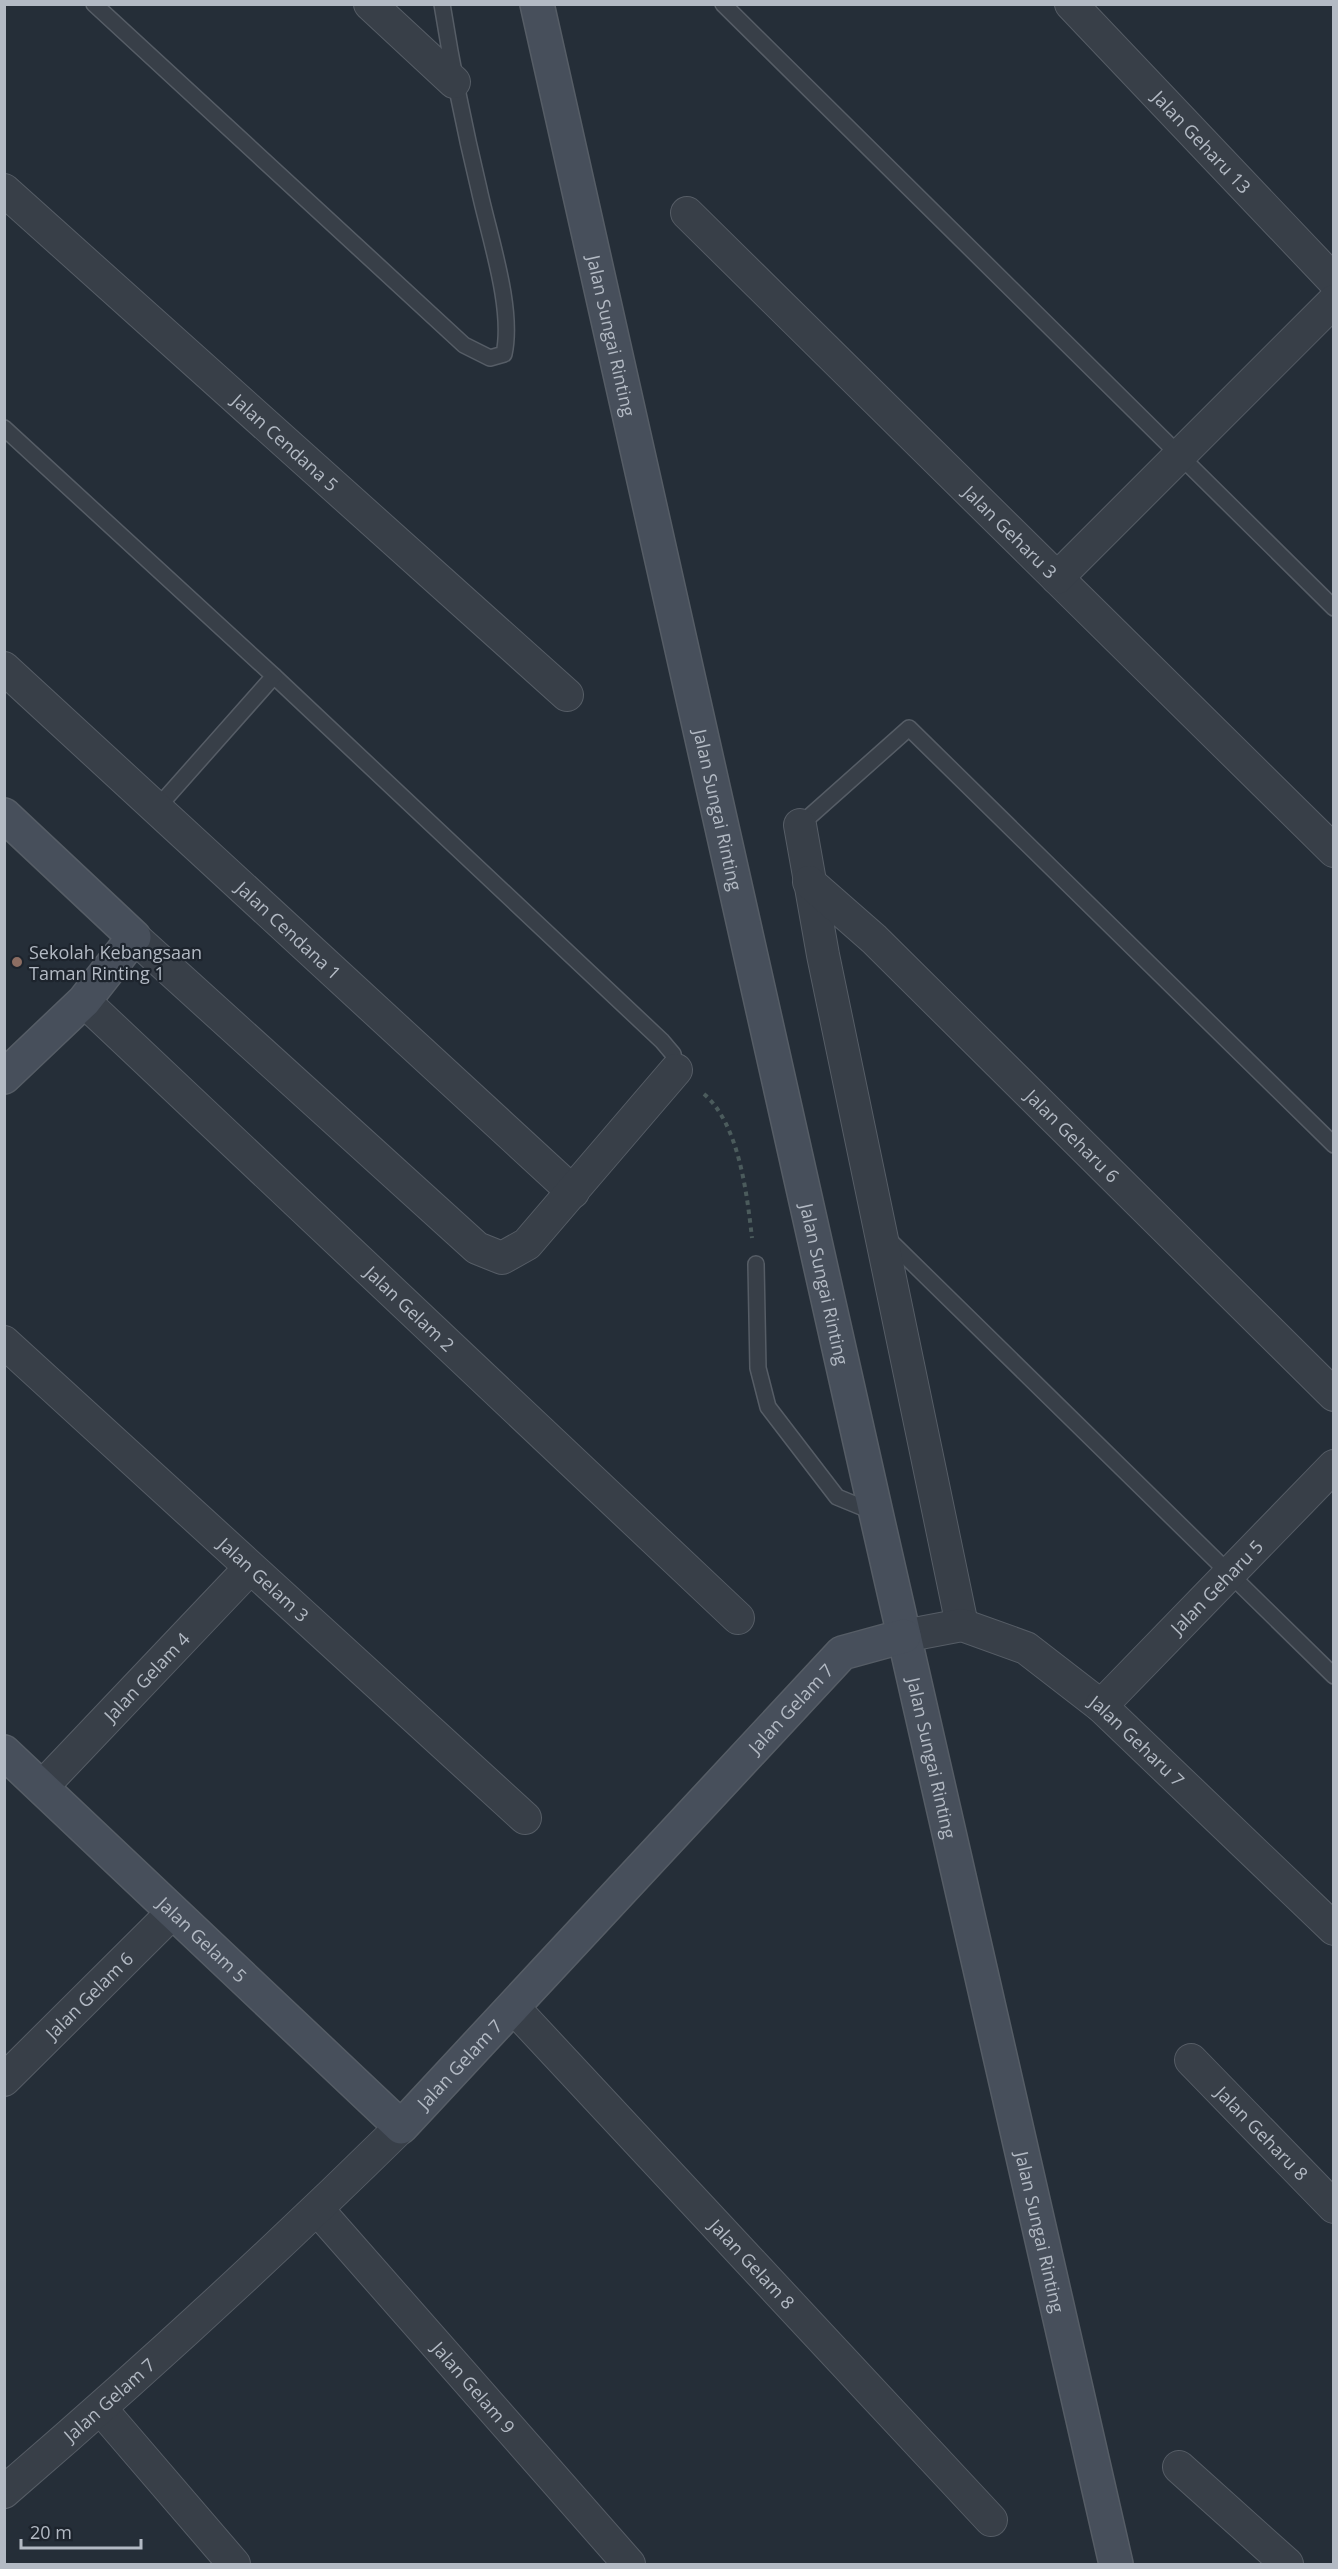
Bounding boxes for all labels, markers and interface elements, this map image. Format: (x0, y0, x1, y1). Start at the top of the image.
street label: Jalan Geharu 13 (1146, 84, 1256, 198)
street label: Jalan Sungai Rinting (581, 251, 641, 419)
street label: Jalan Cendana 5 (226, 387, 344, 496)
street label: Jalan Geharu 3 (957, 479, 1062, 583)
street label: Jalan Sungai Rinting (688, 725, 748, 893)
street label: Jalan Cendana 1 (230, 874, 346, 985)
place label: Sekolah Kebangsaan Taman Rinting 1 (29, 940, 202, 985)
marker: Sekolah Kebangsaan Taman Rinting 1 (10, 955, 24, 969)
street label: Jalan Geharu 6 (1019, 1083, 1125, 1188)
street label: Jalan Sungai Rinting (794, 1199, 854, 1367)
street label: Jalan Gelam 2 (359, 1259, 460, 1356)
street label: Jalan Gelam 3 (212, 1531, 314, 1627)
street label: Jalan Geharu 5 (1164, 1534, 1268, 1641)
street label: Jalan Gelam 4 (97, 1627, 195, 1728)
street label: Jalan Gelam 7 (741, 1658, 838, 1760)
street label: Jalan Sungai Rinting (901, 1673, 962, 1841)
street label: Jalan Geharu 7 (1083, 1688, 1190, 1792)
street label: Jalan Gelam 5 (151, 1890, 252, 1988)
street label: Jalan Gelam 6 (39, 1946, 138, 2046)
street label: Jalan Gelam 7 (410, 2014, 507, 2116)
street label: Jalan Geharu 8 (1209, 2079, 1314, 2185)
street label: Jalan Sungai Rinting (1010, 2147, 1070, 2315)
street label: Jalan Gelam 8 (703, 2212, 800, 2314)
street label: Jalan Gelam 9 (426, 2335, 521, 2438)
street label: Jalan Gelam 7 (57, 2353, 160, 2448)
scale bar (21, 2512, 141, 2550)
text: 20 m (30, 2520, 72, 2544)

